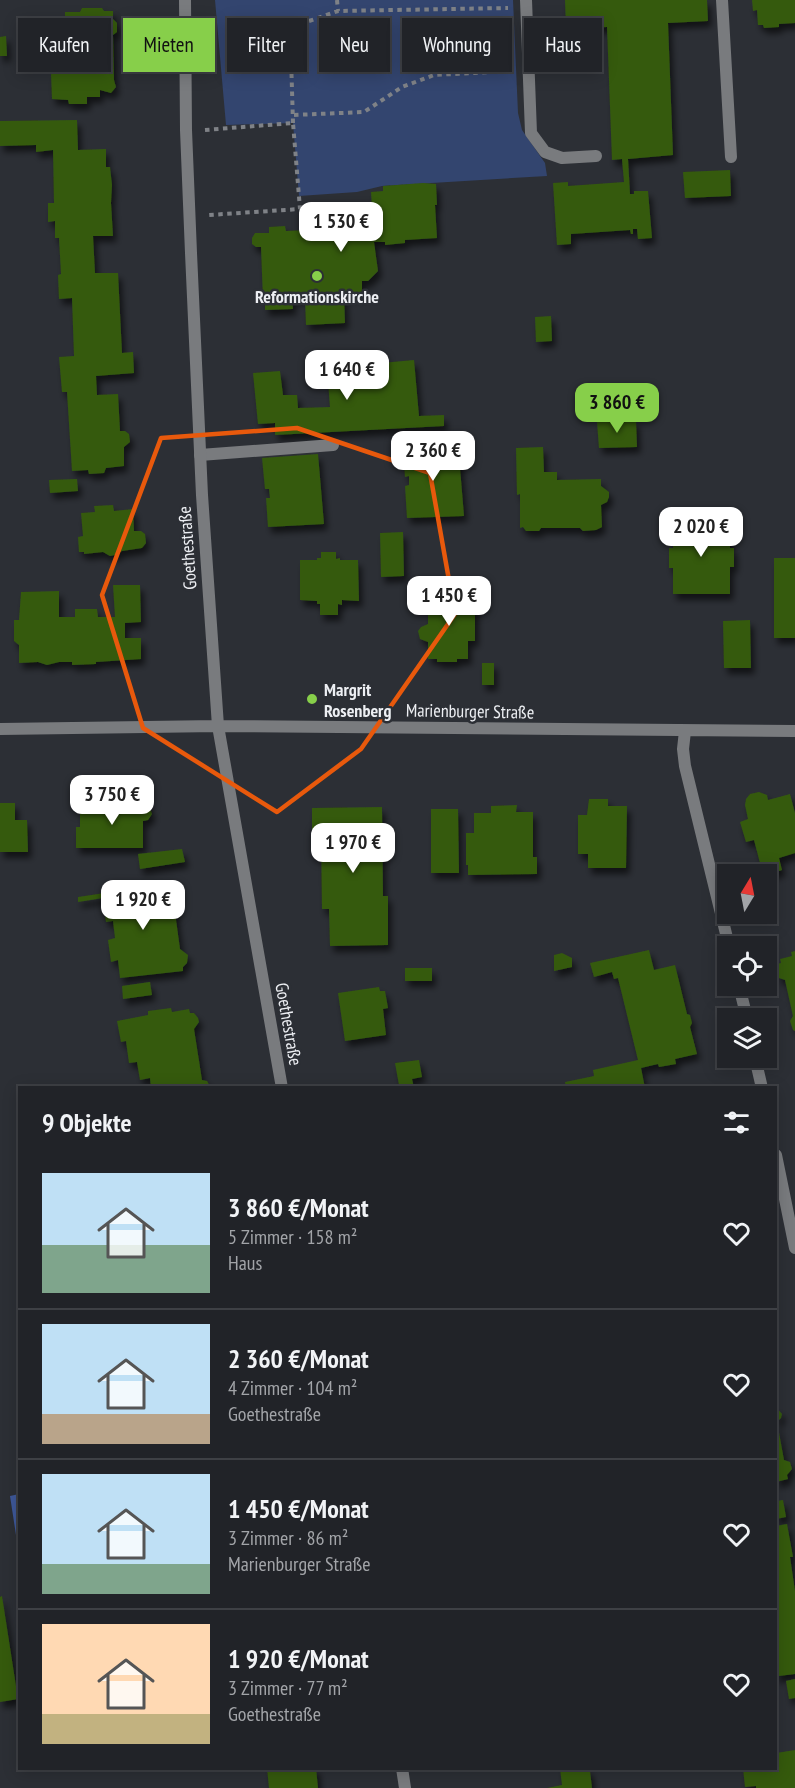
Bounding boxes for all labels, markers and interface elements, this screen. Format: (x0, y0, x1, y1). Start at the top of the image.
chip: Kaufen (18, 18, 111, 72)
chip: Mieten (123, 18, 215, 72)
chip: Filter (227, 18, 307, 72)
chip: Neu (319, 18, 390, 72)
chip: Wohnung (402, 18, 512, 72)
chip: Haus (524, 18, 602, 72)
pin: 1 530 € (286, 202, 396, 253)
text: 1 530 € (313, 208, 369, 234)
marker: Reformationskirche (310, 269, 324, 283)
place label: Reformationskirche (255, 285, 379, 308)
pin: 1 640 € (292, 350, 402, 401)
text: 1 640 € (319, 356, 375, 382)
pin: 3 860 € (562, 383, 672, 434)
text: 3 860 € (589, 389, 645, 415)
pin: 2 360 € (378, 431, 488, 482)
text: 2 360 € (405, 437, 461, 463)
street label: Goethestraße (173, 505, 201, 591)
pin: 2 020 € (646, 507, 756, 558)
text: 2 020 € (673, 513, 729, 539)
pin: 1 450 € (394, 576, 504, 627)
text: 1 450 € (421, 582, 477, 608)
place label: Margrit Rosenberg (324, 678, 391, 722)
marker: Margrit Rosenberg (305, 692, 319, 706)
street label: Marienburger Straße (406, 698, 534, 724)
pin: 3 750 € (57, 775, 167, 826)
text: 3 750 € (84, 781, 140, 807)
pin: 1 970 € (298, 823, 408, 874)
text: 1 970 € (325, 829, 381, 855)
north arrow (717, 864, 777, 924)
map controls (717, 864, 777, 1068)
pin: 1 920 € (88, 880, 198, 931)
text: 1 920 € (115, 886, 171, 912)
button: locate (717, 936, 777, 996)
street label: Goethestraße (270, 981, 308, 1067)
button: layers (717, 1008, 777, 1068)
text: 9 Objekte (42, 1106, 132, 1139)
icon: filters (720, 1106, 753, 1139)
text: 3 860 €/Monat (228, 1191, 369, 1224)
icon: home (90, 1197, 162, 1269)
icon: heart (720, 1217, 753, 1250)
text: 5 Zimmer · 158 m² (228, 1224, 357, 1250)
text: Haus (228, 1250, 262, 1276)
text: 2 360 €/Monat (228, 1342, 369, 1375)
icon: home (90, 1348, 162, 1420)
icon: heart (720, 1368, 753, 1401)
text: 4 Zimmer · 104 m² (228, 1375, 357, 1401)
text: Goethestraße (228, 1401, 321, 1427)
text: 1 450 €/Monat (228, 1492, 369, 1525)
icon: home (90, 1498, 162, 1570)
icon: heart (720, 1518, 753, 1551)
text: 3 Zimmer · 86 m² (228, 1525, 348, 1551)
text: Marienburger Straße (228, 1551, 371, 1577)
text: 1 920 €/Monat (228, 1642, 369, 1675)
icon: home (90, 1648, 162, 1720)
icon: heart (720, 1668, 753, 1701)
text: 3 Zimmer · 77 m² (228, 1675, 348, 1701)
text: Goethestraße (228, 1701, 321, 1727)

